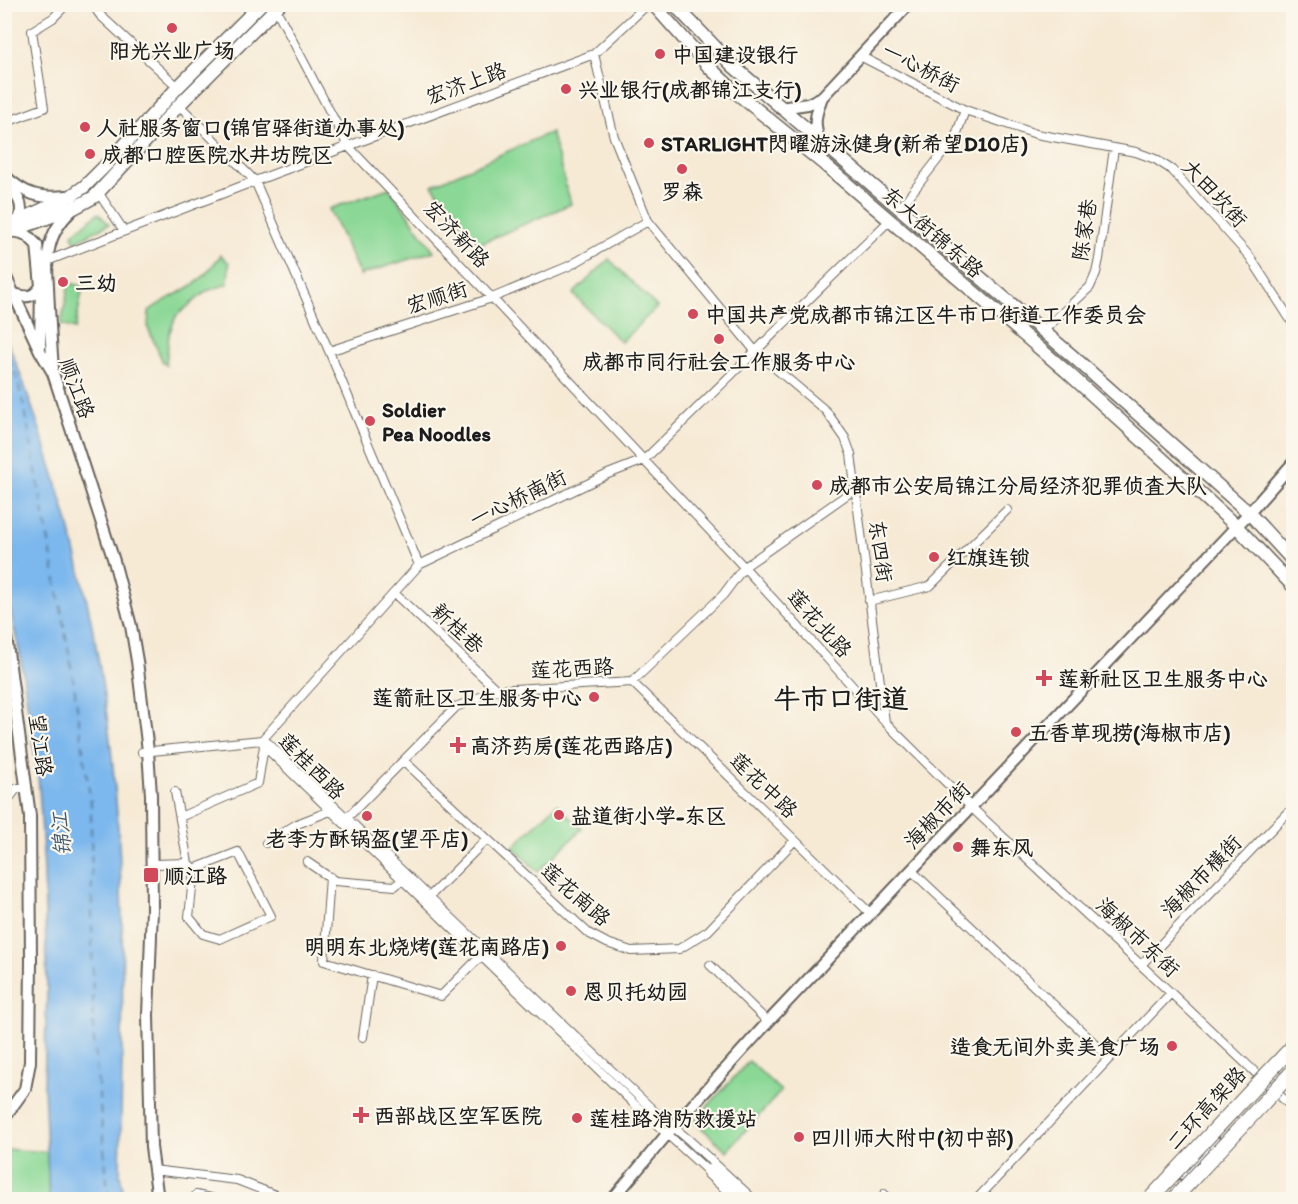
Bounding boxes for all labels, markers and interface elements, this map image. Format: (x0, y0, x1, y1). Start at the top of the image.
marker: 阳光兴业广场 (165, 21, 179, 35)
street label: 一心桥街 (878, 37, 964, 97)
place label: 阳光兴业广场 (109, 38, 235, 63)
place label: 中国建设银行 (672, 42, 798, 67)
marker: 中国建设银行 (653, 47, 667, 61)
street label: 宏济上路 (422, 57, 510, 109)
place label: 兴业银行(成都锦江支行) (578, 77, 802, 103)
marker: 兴业银行(成都锦江支行) (559, 82, 573, 96)
place label: 人社服务窗口(锦官驿街道办事处) (97, 115, 405, 141)
marker: 人社服务窗口(锦官驿街道办事处) (78, 120, 92, 134)
place label: STARLIGHT閃曜游泳健身(新希望D10店) (661, 131, 1028, 157)
marker: STARLIGHT閃曜游泳健身(新希望D10店) (642, 136, 656, 150)
place label: 成都口腔医院水井坊院区 (102, 142, 333, 167)
marker: 成都口腔医院水井坊院区 (83, 147, 97, 161)
street label: 大田坎街 (1177, 154, 1253, 232)
marker: 罗森 (675, 162, 689, 176)
place label: 罗森 (661, 179, 703, 204)
street label: 东大街锦东路 (877, 181, 989, 283)
street label: 宏济新路 (419, 195, 495, 273)
street label: 陈家巷 (1067, 197, 1101, 263)
place label: 三幼 (75, 270, 117, 295)
marker: 三幼 (56, 275, 70, 289)
street label: 宏顺街 (403, 275, 471, 319)
place label: 中国共产党成都市锦江区牛市口街道工作委员会 (705, 302, 1146, 327)
marker: 中国共产党成都市锦江区牛市口街道工作委员会 (686, 307, 700, 321)
marker: 成都市同行社会工作服务中心 (712, 332, 726, 346)
place label: 成都市同行社会工作服务中心 (583, 349, 856, 374)
street label: 顺江路 (54, 354, 100, 422)
place label: Soldier Pea Noodles (382, 397, 491, 446)
marker: Soldier Pea Noodles (363, 414, 377, 428)
street label: 一心桥南街 (465, 464, 571, 532)
place label: 成都市公安局锦江分局经济犯罪侦查大队 (829, 473, 1207, 498)
marker: 成都市公安局锦江分局经济犯罪侦查大队 (810, 478, 824, 492)
street label: 东四街 (864, 518, 898, 584)
place label: 红旗连锁 (946, 545, 1030, 570)
marker: 红旗连锁 (927, 550, 941, 564)
street label: 莲花北路 (783, 583, 857, 663)
street label: 新桂巷 (426, 597, 490, 659)
street label: 莲花西路 (529, 653, 615, 683)
place label: 莲新社区卫生服务中心 (1058, 666, 1268, 691)
marker: 莲新社区卫生服务中心 (1035, 669, 1053, 687)
district label: 牛市口街道 (774, 682, 909, 715)
place label: 莲箭社区卫生服务中心 (372, 685, 582, 710)
marker: 莲箭社区卫生服务中心 (587, 690, 601, 704)
street label: 望江路 (24, 712, 58, 778)
place label: 五香草现捞(海椒市店) (1028, 720, 1231, 746)
marker: 五香草现捞(海椒市店) (1009, 725, 1023, 739)
street label: 莲桂西路 (273, 727, 351, 805)
place label: 高济药房(莲花西路店) (470, 733, 673, 759)
marker: 高济药房(莲花西路店) (451, 738, 465, 752)
street label: 莲花中路 (725, 747, 803, 823)
street label: 海椒市街 (899, 776, 975, 854)
place label: 盐道街小学-东区 (571, 803, 726, 828)
marker: 盐道街小学-东区 (552, 808, 566, 822)
marker: 老李方酥锅盔(望平店) (360, 809, 374, 823)
water label: 锦江 (46, 810, 76, 857)
place label: 老李方酥锅盔(望平店) (266, 826, 468, 852)
street label: 海椒市横街 (1156, 830, 1246, 922)
place label: 舞东风 (970, 835, 1033, 860)
marker: 舞东风 (951, 840, 965, 854)
street label: 莲花南路 (536, 857, 616, 931)
place label: 顺江路 (164, 863, 227, 888)
marker: 顺江路 (142, 866, 160, 884)
street label: 海椒市东街 (1091, 892, 1185, 982)
place label: 明明东北烧烤(莲花南路店) (304, 934, 549, 960)
marker: 明明东北烧烤(莲花南路店) (554, 939, 568, 953)
place label: 恩贝托幼园 (583, 979, 688, 1004)
marker: 恩贝托幼园 (564, 984, 578, 998)
place label: 造食无间外卖美食广场 (950, 1034, 1160, 1059)
marker: 造食无间外卖美食广场 (1165, 1039, 1179, 1053)
street label: 二环高架路 (1161, 1061, 1251, 1155)
place label: 西部战区空军医院 (374, 1103, 542, 1128)
marker: 西部战区空军医院 (352, 1106, 370, 1124)
place label: 莲桂路消防救援站 (589, 1106, 757, 1131)
marker: 莲桂路消防救援站 (570, 1111, 584, 1125)
place label: 四川师大附中(初中部) (811, 1125, 1014, 1151)
marker: 四川师大附中(初中部) (792, 1130, 806, 1144)

